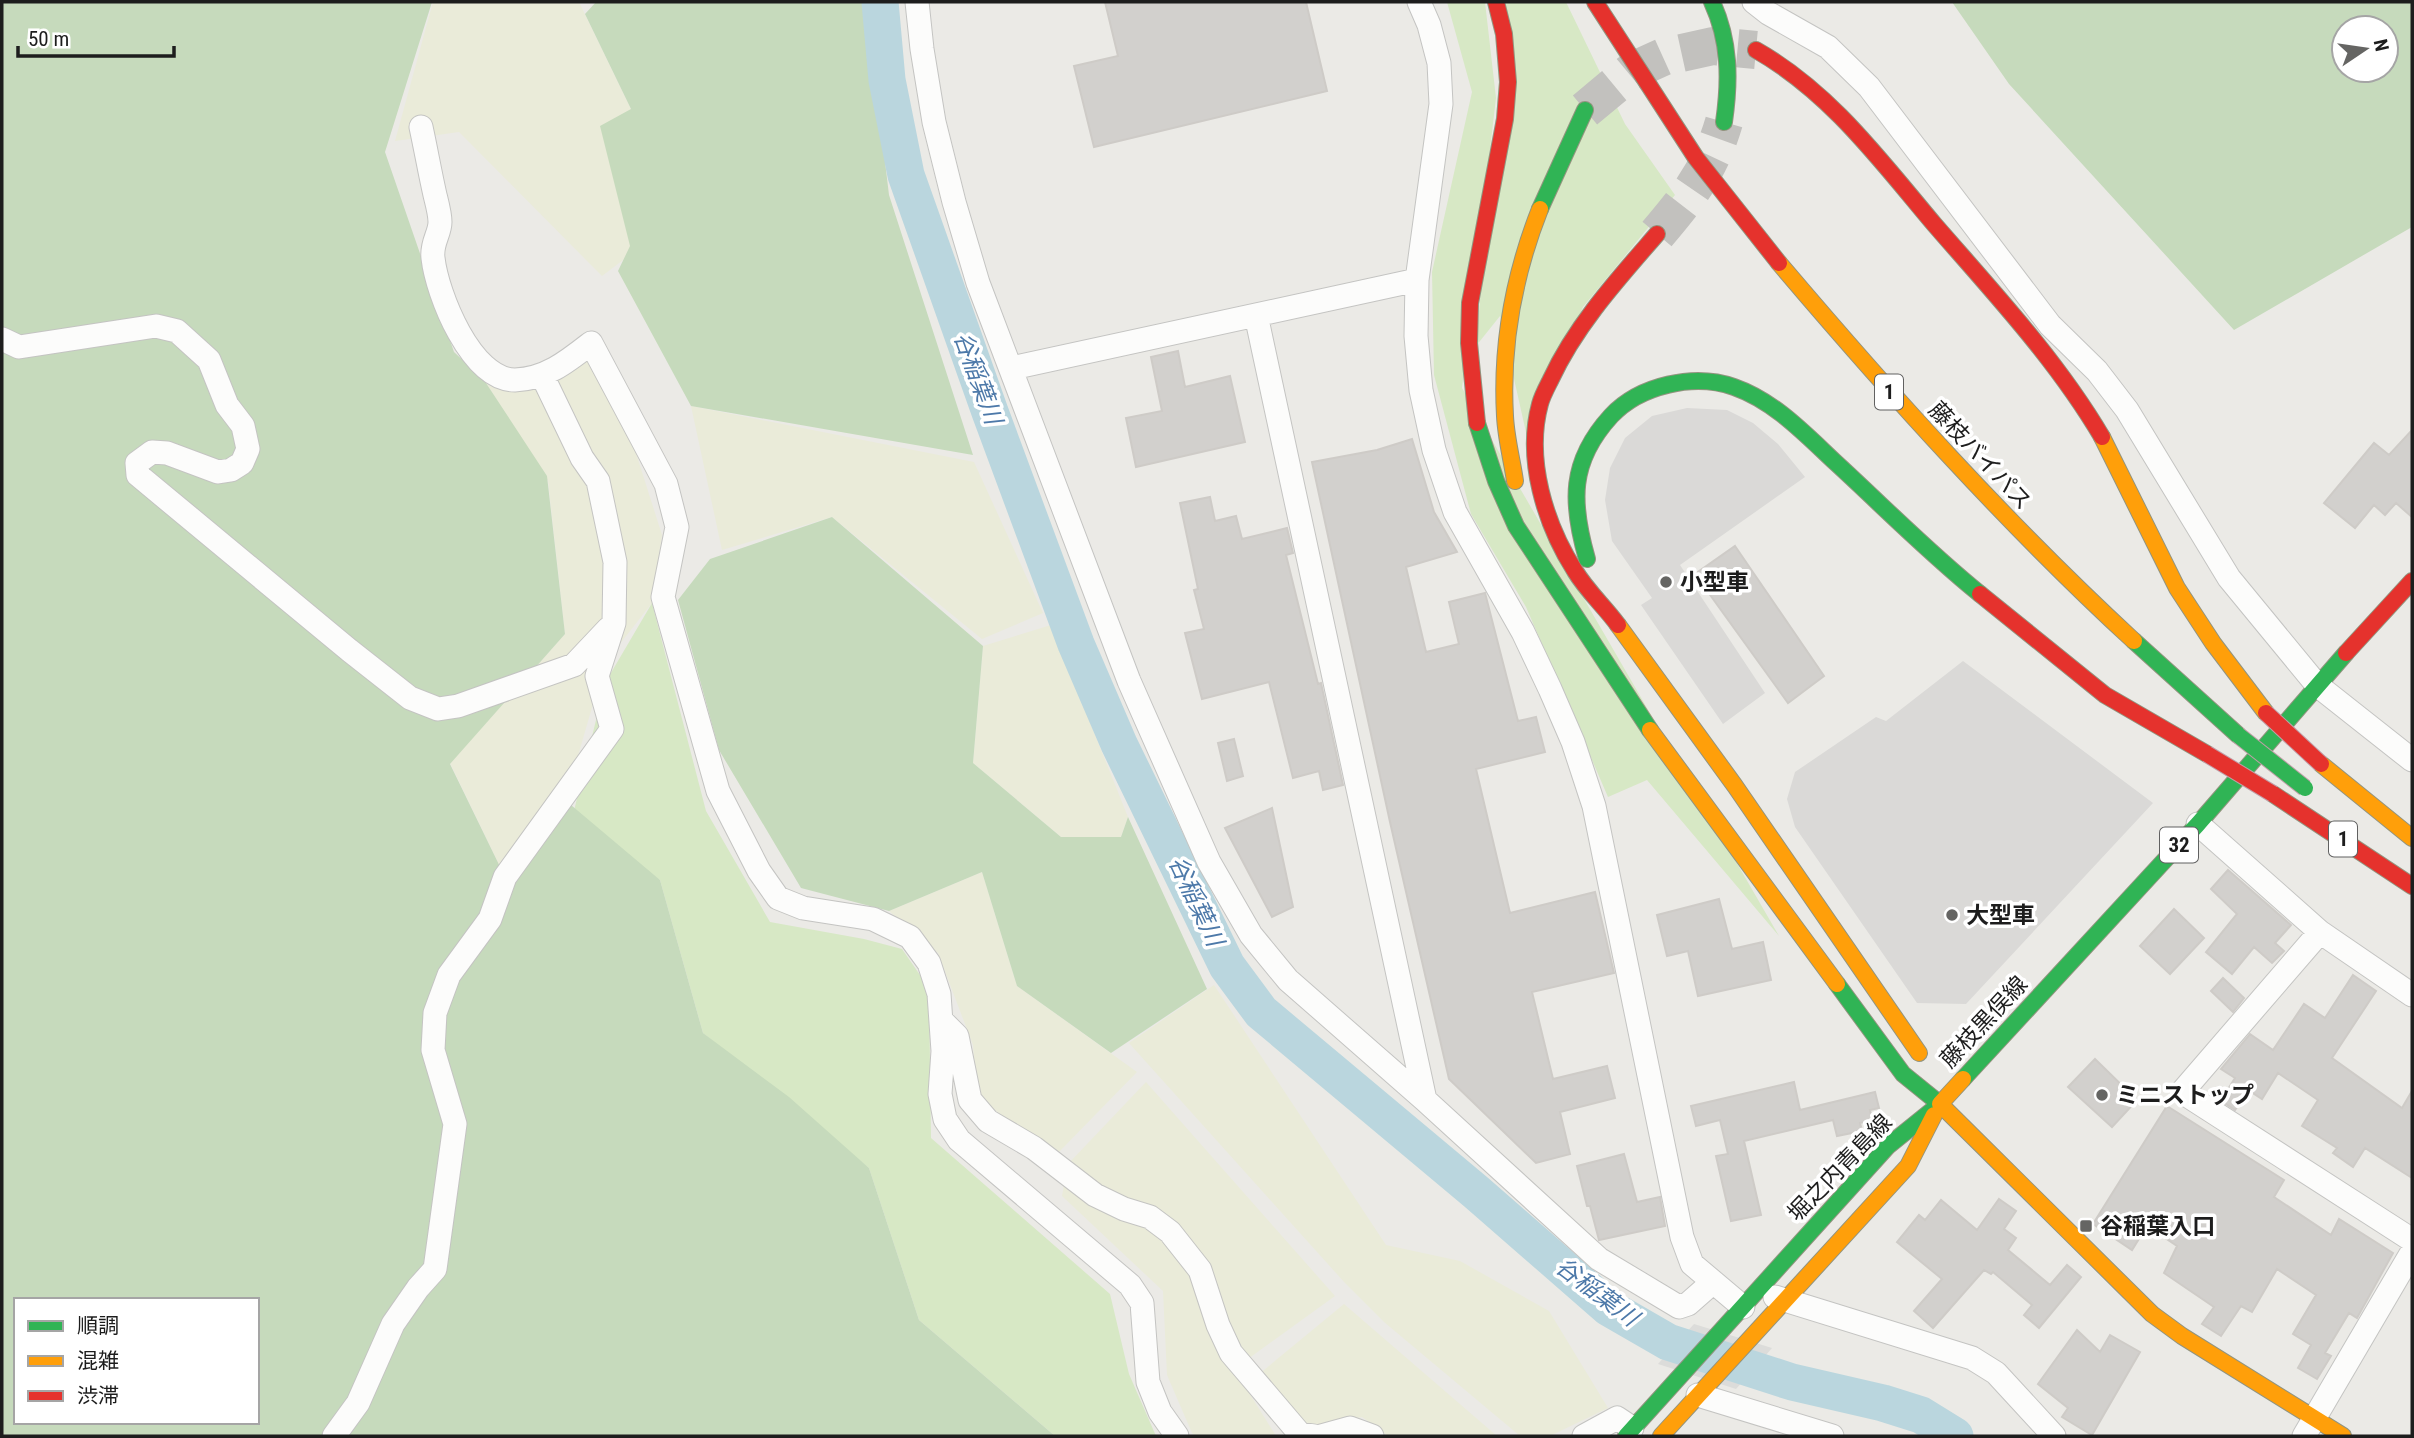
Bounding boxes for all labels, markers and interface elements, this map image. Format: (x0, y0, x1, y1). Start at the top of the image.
scale bar (18, 14, 173, 58)
north arrow (2330, 14, 2400, 84)
text: 50 m (28, 27, 69, 51)
text: N (2369, 37, 2394, 54)
water label: 谷稲葉川 (948, 328, 1009, 431)
road number: 1 (1875, 374, 1903, 410)
street label: 藤枝バイパス (1923, 396, 2037, 516)
place label: 小型車 (1680, 569, 1749, 596)
marker: 小型車 (1658, 574, 1674, 590)
road number: 1 (2329, 822, 2357, 856)
road number: 32 (2160, 828, 2198, 862)
water label: 谷稲葉川 (1163, 852, 1230, 953)
place label: 大型車 (1966, 902, 2035, 929)
marker: 大型車 (1944, 907, 1960, 923)
street label: 藤枝黒俣線 (1935, 971, 2033, 1073)
place label: ミニストップ (2116, 1082, 2254, 1109)
marker: ミニストップ (2094, 1087, 2110, 1103)
street label: 堀之内青島線 (1782, 1109, 1898, 1227)
place label: 谷稲葉入口 (2100, 1213, 2215, 1240)
marker: 谷稲葉入口 (2078, 1218, 2094, 1234)
water label: 谷稲葉川 (1550, 1252, 1646, 1334)
legend (14, 1298, 259, 1424)
text: 順調 (77, 1314, 119, 1338)
text: 混雑 (77, 1349, 119, 1373)
text: 渋滞 (77, 1384, 119, 1408)

